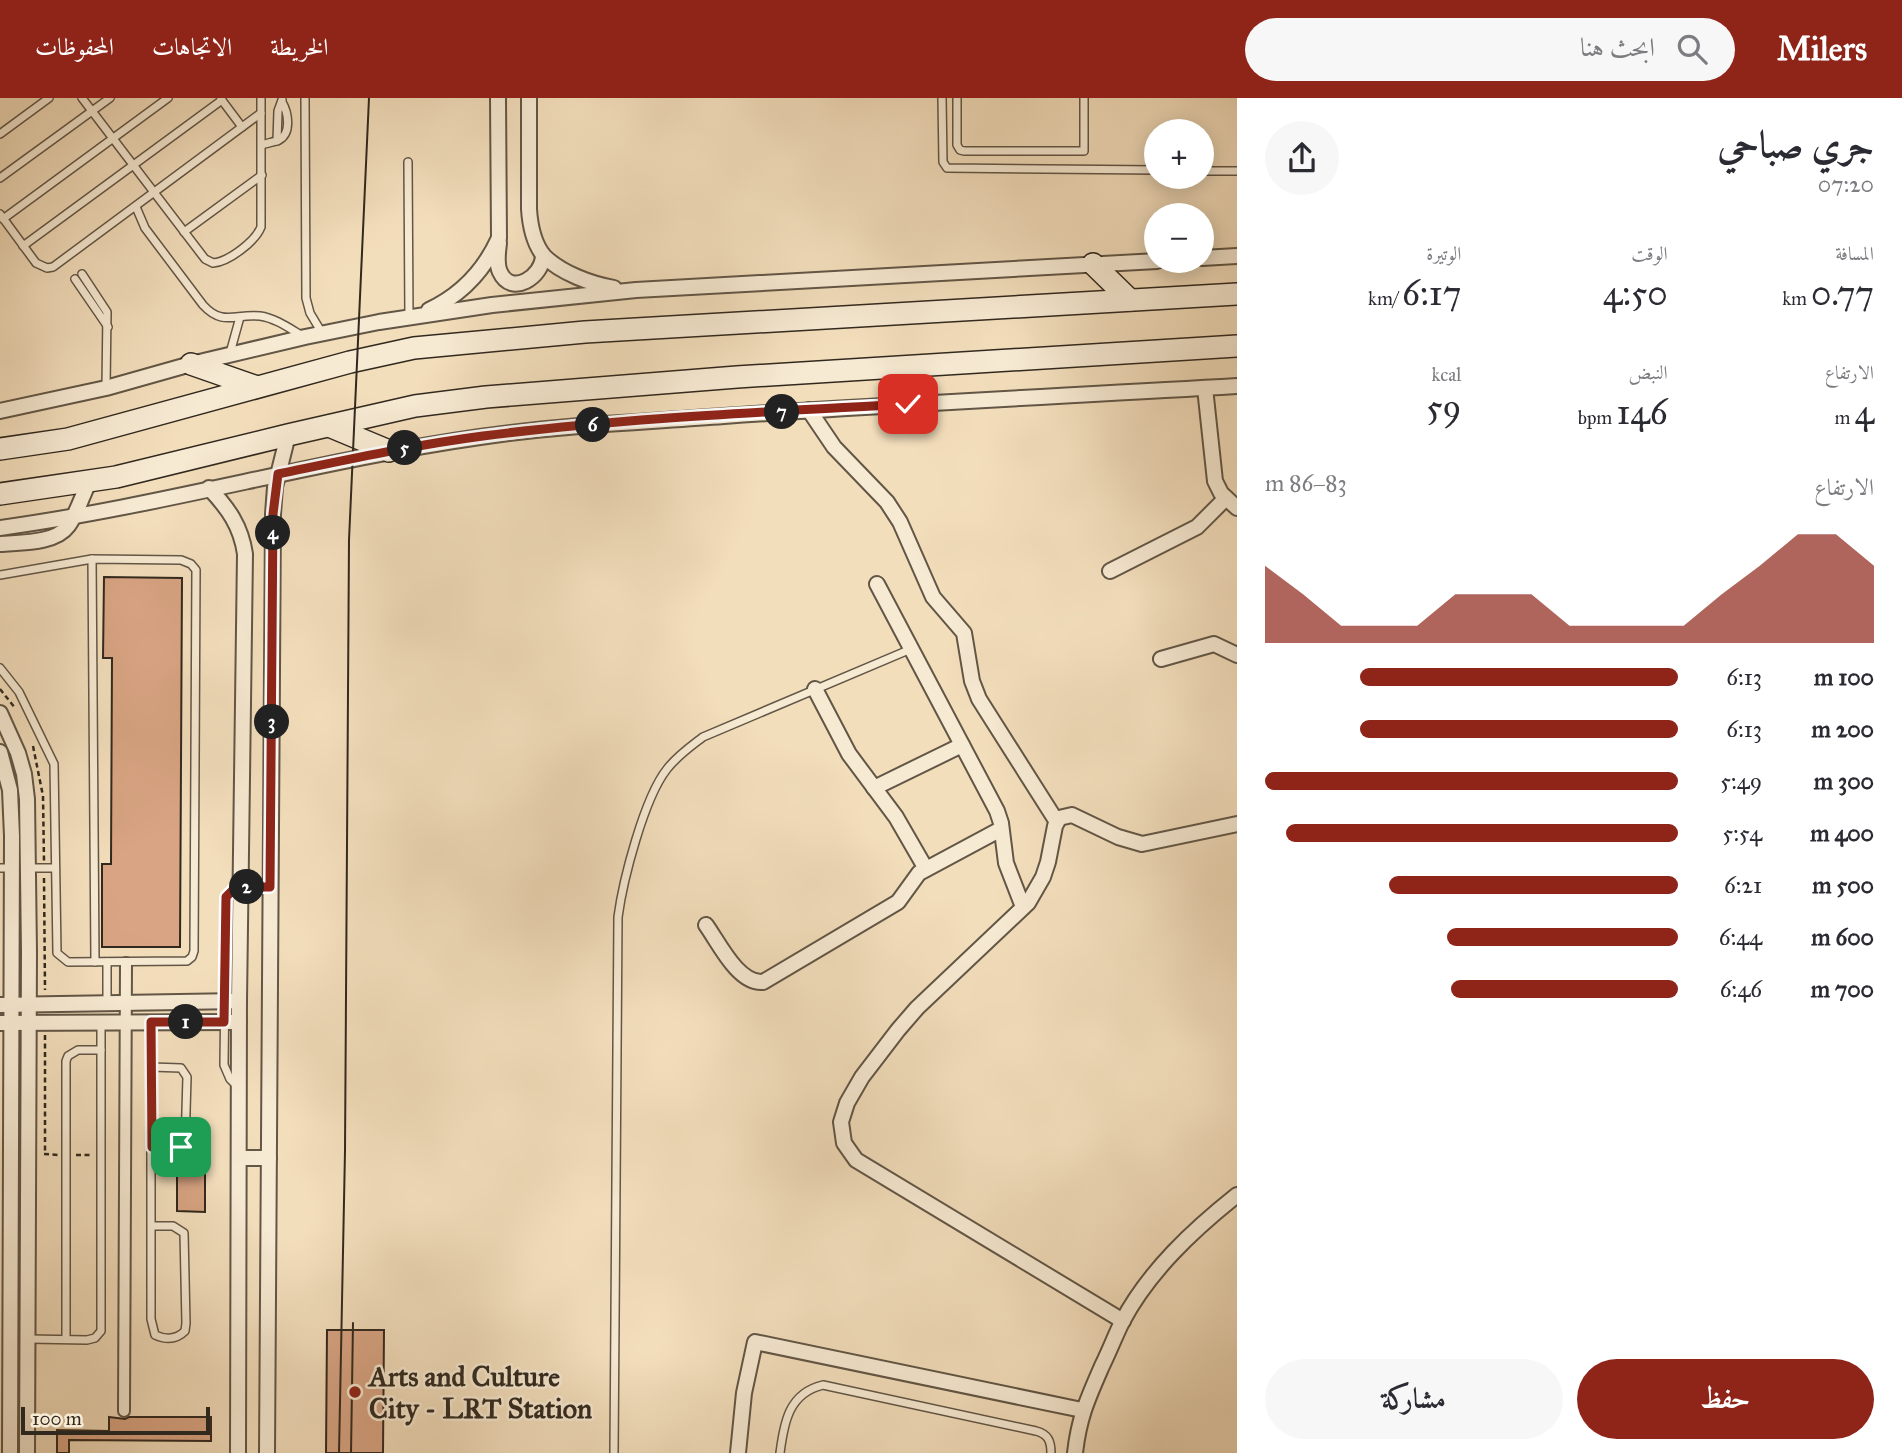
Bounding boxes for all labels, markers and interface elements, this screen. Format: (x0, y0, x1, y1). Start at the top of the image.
search box (1245, 18, 1735, 81)
text: Milers (1777, 29, 1867, 69)
icon: search (1673, 30, 1711, 68)
text: ابحث هنا (1580, 31, 1655, 63)
text: المحفوظات (35, 32, 114, 62)
text: الاتجاهات (152, 32, 232, 62)
text: الخريطة (270, 32, 329, 62)
map controls (1144, 119, 1214, 273)
button: + (1144, 119, 1214, 189)
button: share (1265, 121, 1339, 195)
text: جري صباحي (1717, 121, 1874, 167)
text: 07:20 (1818, 170, 1874, 198)
button: − (1144, 203, 1214, 273)
text: الوتيرة (1426, 242, 1461, 265)
text: الوقت (1631, 242, 1668, 265)
text: المسافة (1835, 242, 1874, 265)
text: 6:17 (1402, 272, 1461, 315)
text: 4:50 (1603, 272, 1668, 315)
text: 0.77 (1811, 272, 1874, 315)
text: /km (1368, 287, 1402, 310)
text: km (1782, 287, 1811, 310)
text: النبض (1629, 361, 1668, 384)
text: الارتفاع (1825, 361, 1874, 384)
text: kcal (1431, 363, 1461, 386)
pin (878, 374, 938, 434)
icon: check (889, 385, 927, 423)
text: 59 (1426, 386, 1461, 429)
text: 146 (1616, 391, 1668, 434)
text: 4 (1855, 391, 1874, 434)
pin: 7 (764, 394, 800, 430)
text: 7 (776, 400, 787, 423)
text: bpm (1578, 406, 1616, 429)
text: m (1834, 406, 1855, 429)
pin: 6 (576, 408, 610, 442)
text: 6 (588, 413, 597, 436)
pin: 5 (388, 430, 422, 466)
text: 5 (400, 436, 409, 459)
text: 83–86 m (1265, 469, 1347, 497)
text: الارتفاع (1814, 473, 1874, 501)
pin: 4 (256, 516, 290, 550)
text: 4 (267, 521, 278, 544)
text: 6:13 (1726, 663, 1762, 691)
text: 100 m (1814, 663, 1874, 691)
pin: 3 (254, 704, 290, 740)
text: 3 (268, 710, 275, 733)
text: 6:13 (1726, 715, 1762, 743)
text: 200 m (1812, 715, 1874, 743)
text: 5:49 (1720, 767, 1762, 795)
text: 300 m (1814, 767, 1874, 795)
text: 5:54 (1723, 819, 1762, 847)
text: 400 m (1810, 819, 1874, 847)
pin: 2 (230, 870, 264, 904)
text: 6:21 (1724, 871, 1762, 899)
text: 500 m (1812, 871, 1874, 899)
text: 2 (242, 875, 251, 898)
text: 6:44 (1719, 923, 1762, 951)
text: 600 m (1811, 923, 1874, 951)
text: 6:46 (1720, 975, 1762, 1003)
text: 700 m (1811, 975, 1874, 1003)
pin: 1 (168, 1004, 204, 1040)
text: 1 (182, 1010, 189, 1033)
pin (151, 1117, 211, 1177)
icon: arrive (162, 1128, 200, 1166)
place label: Arts and Culture City - LRT Station (367, 1359, 592, 1426)
button: مشاركة (1265, 1359, 1563, 1439)
button: حفظ (1577, 1359, 1874, 1439)
marker: Arts and Culture City - LRT Station (347, 1384, 363, 1400)
scale bar (21, 1404, 210, 1436)
text: 100 m (32, 1407, 82, 1430)

